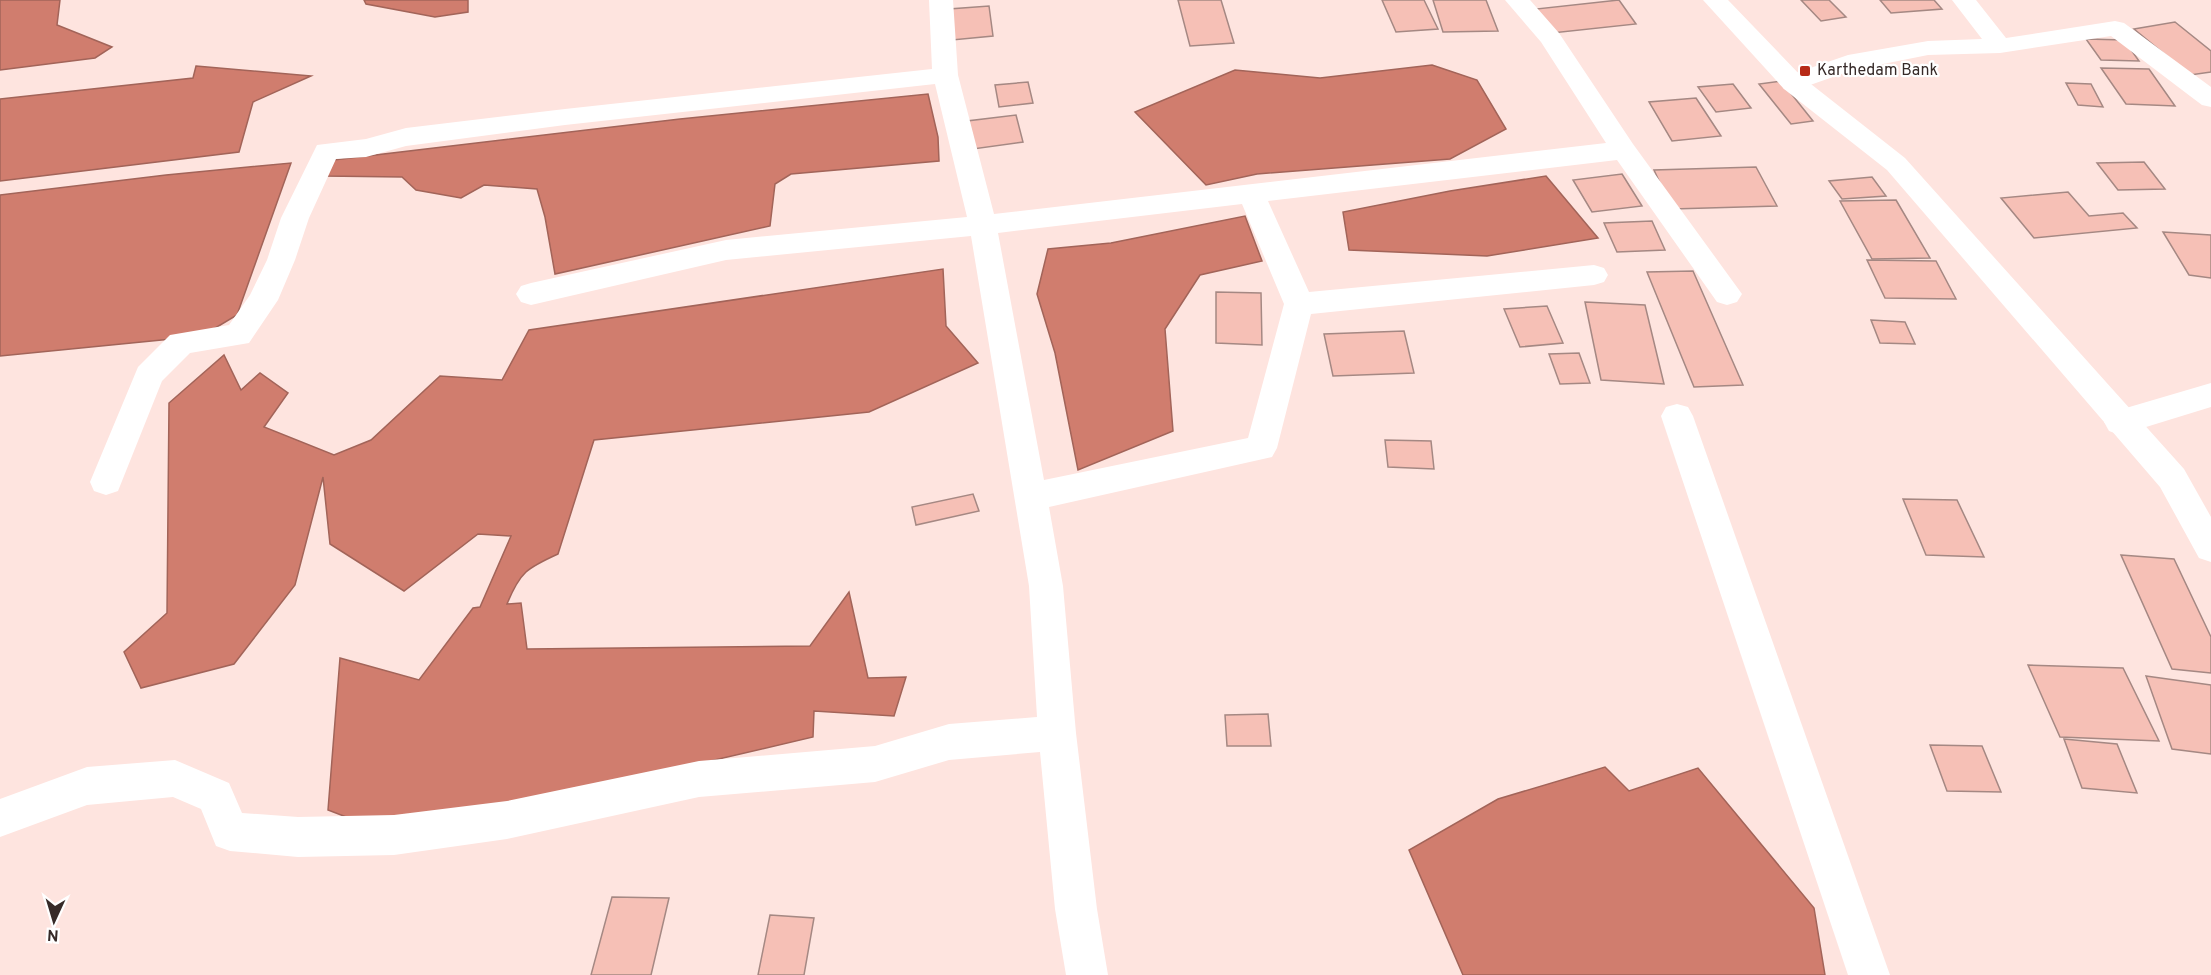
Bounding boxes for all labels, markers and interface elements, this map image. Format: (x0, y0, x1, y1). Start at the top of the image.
place label: Karthedam Bank (1817, 61, 1938, 81)
marker: Karthedam Bank (1798, 64, 1812, 78)
north arrow (24, 891, 84, 951)
text: N (47, 924, 60, 944)

